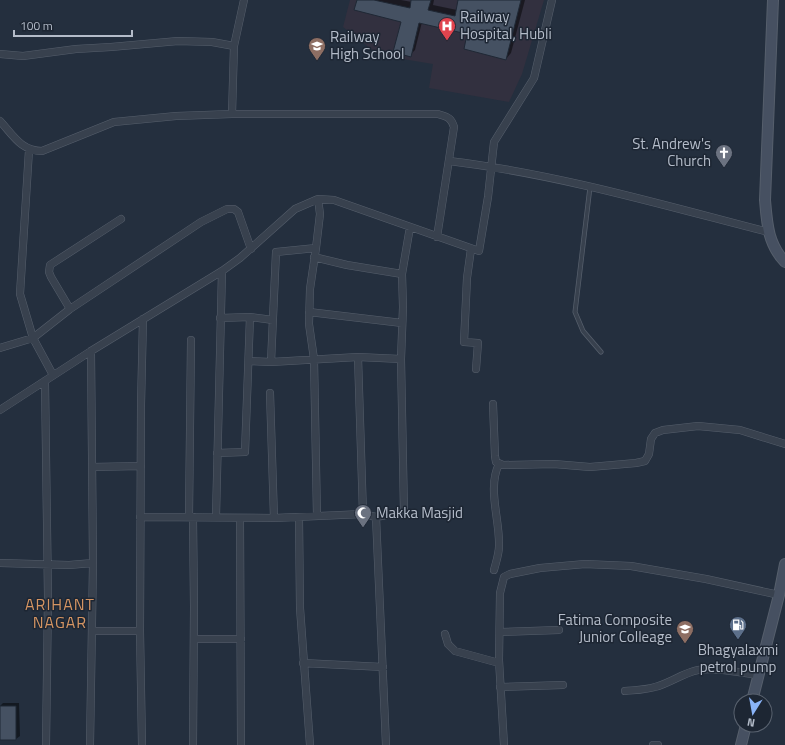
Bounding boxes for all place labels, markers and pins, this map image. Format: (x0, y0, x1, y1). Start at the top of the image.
place label: Railway Hospital, Hubli (460, 5, 552, 45)
hospital icon: Railway Hospital, Hubli (437, 16, 457, 41)
place label: Railway High School (330, 25, 405, 65)
school or university icon: Railway High School (307, 36, 327, 61)
place label: St. Andrew's Church (632, 132, 711, 172)
church icon: St. Andrew's Church (714, 143, 734, 168)
place label: Makka Masjid (376, 501, 463, 524)
mosque icon: Makka Masjid (353, 503, 373, 528)
place label: Fatima Composite Junior Colleage (558, 608, 672, 648)
fuel station icon: Bhagyalaxmi petrol pump (728, 615, 748, 640)
school or university icon: Fatima Composite Junior Colleage (675, 619, 695, 644)
place label: Bhagyalaxmi petrol pump (698, 638, 778, 678)

